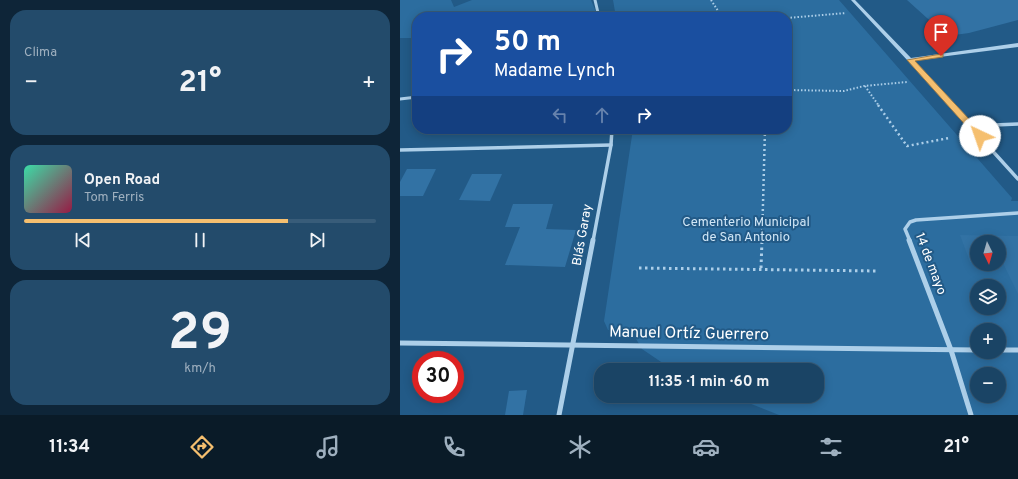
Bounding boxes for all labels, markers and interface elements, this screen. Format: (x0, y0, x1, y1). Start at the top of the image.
pin (924, 15, 958, 56)
icon: arrive (930, 21, 952, 43)
text: 50 m (494, 25, 561, 61)
icon: right (428, 28, 480, 80)
text: Clima (24, 45, 57, 61)
text: Madame Lynch (494, 60, 616, 83)
text: 21° (179, 65, 221, 102)
text: − (24, 70, 38, 97)
text: + (362, 70, 376, 97)
icon: left (549, 104, 571, 126)
icon: ahead (591, 104, 613, 126)
icon: right (633, 104, 655, 126)
position arrow (959, 115, 1001, 157)
text: Open Road (84, 171, 160, 190)
text: Tom Ferris (84, 190, 144, 206)
street label: Blás Garay (570, 203, 596, 267)
park label: Cementerio Municipal de San Antonio (682, 215, 810, 246)
icon: previous (72, 229, 94, 251)
icon: pause (189, 229, 211, 251)
icon: next (306, 229, 328, 251)
street label: 14 de mayo (911, 231, 949, 297)
north arrow (970, 235, 1006, 271)
map controls (970, 235, 1006, 403)
button: layers (970, 279, 1006, 315)
text: 29 (168, 302, 232, 368)
street label: Manuel Ortíz Guerrero (609, 323, 769, 345)
button: + (970, 323, 1006, 359)
speed limit sign: 30 (412, 351, 464, 403)
text: km/h (184, 361, 216, 377)
button: − (970, 367, 1006, 403)
text: 11:35 · 1 min · 60 m (649, 373, 769, 392)
icon: directions (188, 433, 216, 461)
icon: music (314, 433, 342, 461)
icon: phone (440, 433, 468, 461)
icon: climate (566, 433, 594, 461)
icon: car (692, 433, 720, 461)
icon: filters (817, 433, 845, 461)
text: 11:34 (49, 436, 90, 459)
text: 21° (943, 436, 969, 459)

